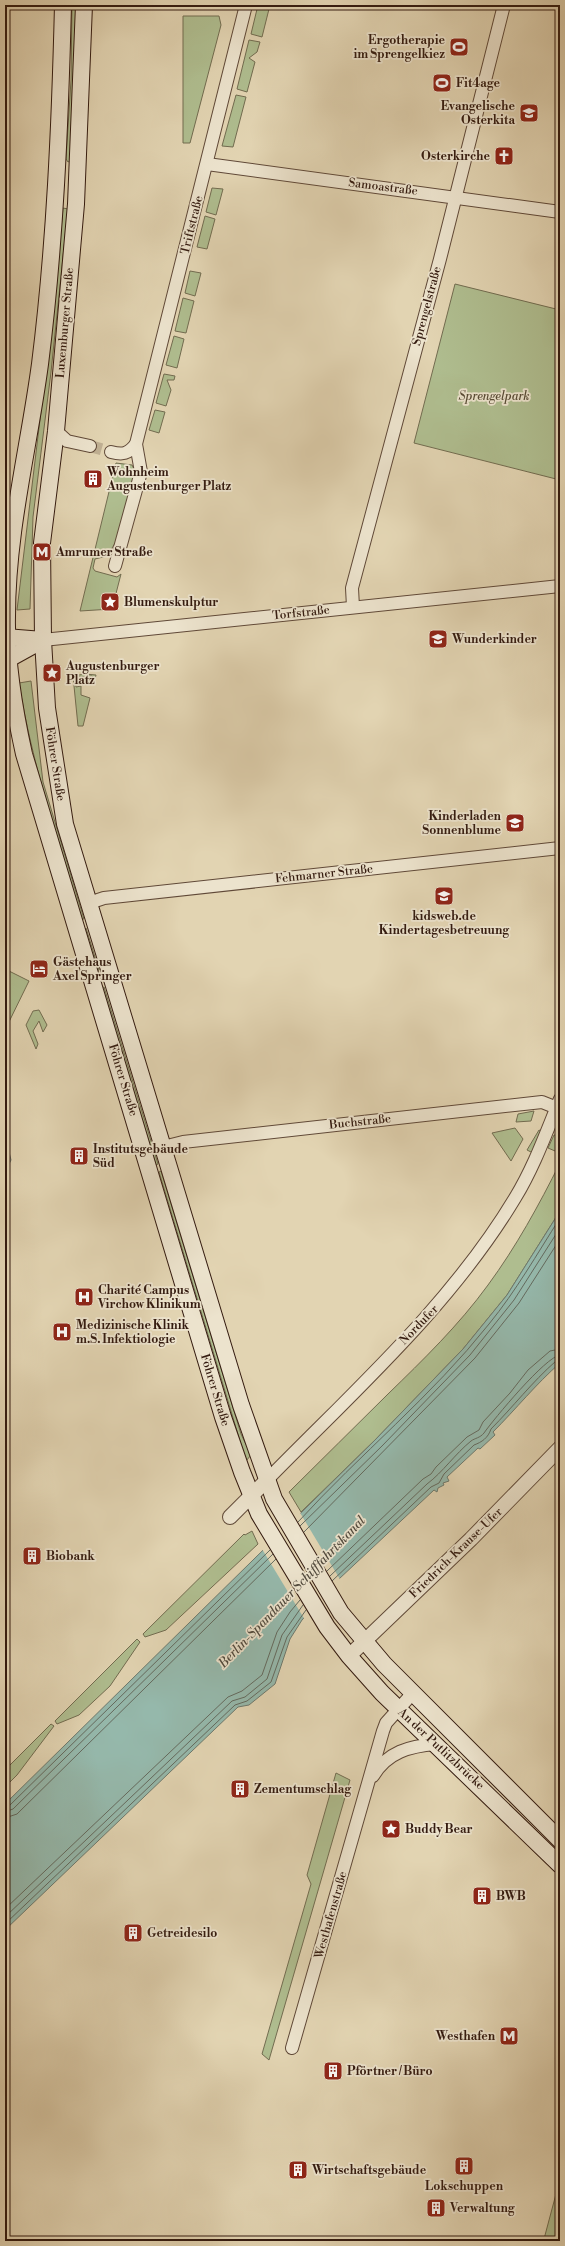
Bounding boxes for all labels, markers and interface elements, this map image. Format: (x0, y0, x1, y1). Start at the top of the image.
place label: Ergotherapie im Sprengelkiez (354, 33, 446, 62)
sports icon: Ergotherapie im Sprengelkiez (448, 36, 470, 58)
sports icon: Fit4age (431, 72, 453, 94)
place label: Fit4age (456, 76, 500, 91)
place label: Evangelische Osterkita (441, 99, 516, 128)
school or university icon: Evangelische Osterkita (518, 102, 540, 124)
church icon: Osterkirche (493, 145, 515, 167)
place label: Osterkirche (421, 149, 491, 164)
street label: Samoastraße (347, 175, 419, 199)
street label: Triftstraße (177, 194, 207, 256)
street label: Sprengelstraße (409, 265, 445, 347)
street label: Luxemburger Straße (53, 267, 77, 379)
park label: Sprengelpark (459, 389, 529, 404)
place label: Wohnheim Augustenburger Platz (106, 465, 232, 494)
building icon: Wohnheim Augustenburger Platz (82, 468, 104, 490)
metro station icon: Amrumer Straße (31, 541, 53, 563)
place label: Amrumer Straße (55, 545, 153, 560)
place icon: Blumenskulptur (99, 591, 121, 613)
place label: Blumenskulptur (124, 595, 218, 610)
street label: Torfstraße (272, 603, 330, 623)
school or university icon: Wunderkinder (427, 628, 449, 650)
place label: Wunderkinder (451, 632, 537, 647)
place label: Augustenburger Platz (65, 659, 160, 688)
place icon: Augustenburger Platz (41, 662, 63, 684)
street label: Föhrer Straße (42, 726, 68, 802)
place label: Kinderladen Sonnenblume (422, 809, 502, 838)
school or university icon: Kinderladen Sonnenblume (504, 812, 526, 834)
street label: Fehmarner Straße (274, 861, 374, 887)
school or university icon: kidsweb.de Kindertagesbetreuung (433, 885, 455, 907)
place label: kidsweb.de Kindertagesbetreuung (379, 909, 510, 938)
place label: Gästehaus Axel Springer (52, 955, 132, 984)
hotel icon: Gästehaus Axel Springer (28, 958, 50, 980)
street label: Föhrer Straße (105, 1042, 141, 1118)
street label: Buchstraße (327, 1111, 392, 1133)
place label: Institutsgebäude Süd (93, 1142, 189, 1171)
building icon: Institutsgebäude Süd (68, 1145, 90, 1167)
place label: Charité Campus Virchow Klinikum (97, 1283, 201, 1312)
hospital icon: Charité Campus Virchow Klinikum (73, 1286, 95, 1308)
street label: Nordufer (396, 1302, 442, 1348)
place label: Medizinische Klinik m.S. Infektiologie (76, 1318, 189, 1347)
hospital icon: Medizinische Klinik m.S. Infektiologie (51, 1321, 73, 1343)
street label: Föhrer Straße (197, 1352, 233, 1428)
street label: Friedrich-Krause-Ufer (406, 1505, 506, 1601)
water label: Berlin-Spandauer Schifffahrtskanal (214, 1512, 369, 1672)
building icon: Biobank (21, 1545, 43, 1567)
place label: Biobank (46, 1549, 95, 1564)
street label: An der Putlitzbrücke (394, 1704, 487, 1793)
building icon: Zementumschlag (229, 1778, 251, 1800)
place label: Zementumschlag (254, 1782, 352, 1797)
place icon: Buddy Bear (380, 1818, 402, 1840)
place label: Buddy Bear (405, 1822, 472, 1837)
street label: Westhafenstraße (311, 1870, 351, 1961)
building icon: BWB (471, 1885, 493, 1907)
place label: BWB (496, 1889, 526, 1904)
building icon: Getreidesilo (122, 1922, 144, 1944)
place label: Getreidesilo (147, 1926, 217, 1941)
metro station icon: Westhafen (498, 2025, 520, 2047)
place label: Westhafen (435, 2029, 496, 2044)
building icon: Pförtner / Büro (322, 2060, 344, 2082)
place label: Pförtner / Büro (347, 2064, 433, 2079)
building icon: Lokschuppen (453, 2155, 475, 2177)
building icon: Wirtschaftsgebäude (287, 2159, 309, 2181)
place label: Wirtschaftsgebäude (311, 2163, 427, 2178)
place label: Lokschuppen (425, 2179, 504, 2194)
building icon: Verwaltung (425, 2197, 447, 2219)
place label: Verwaltung (449, 2201, 516, 2216)

